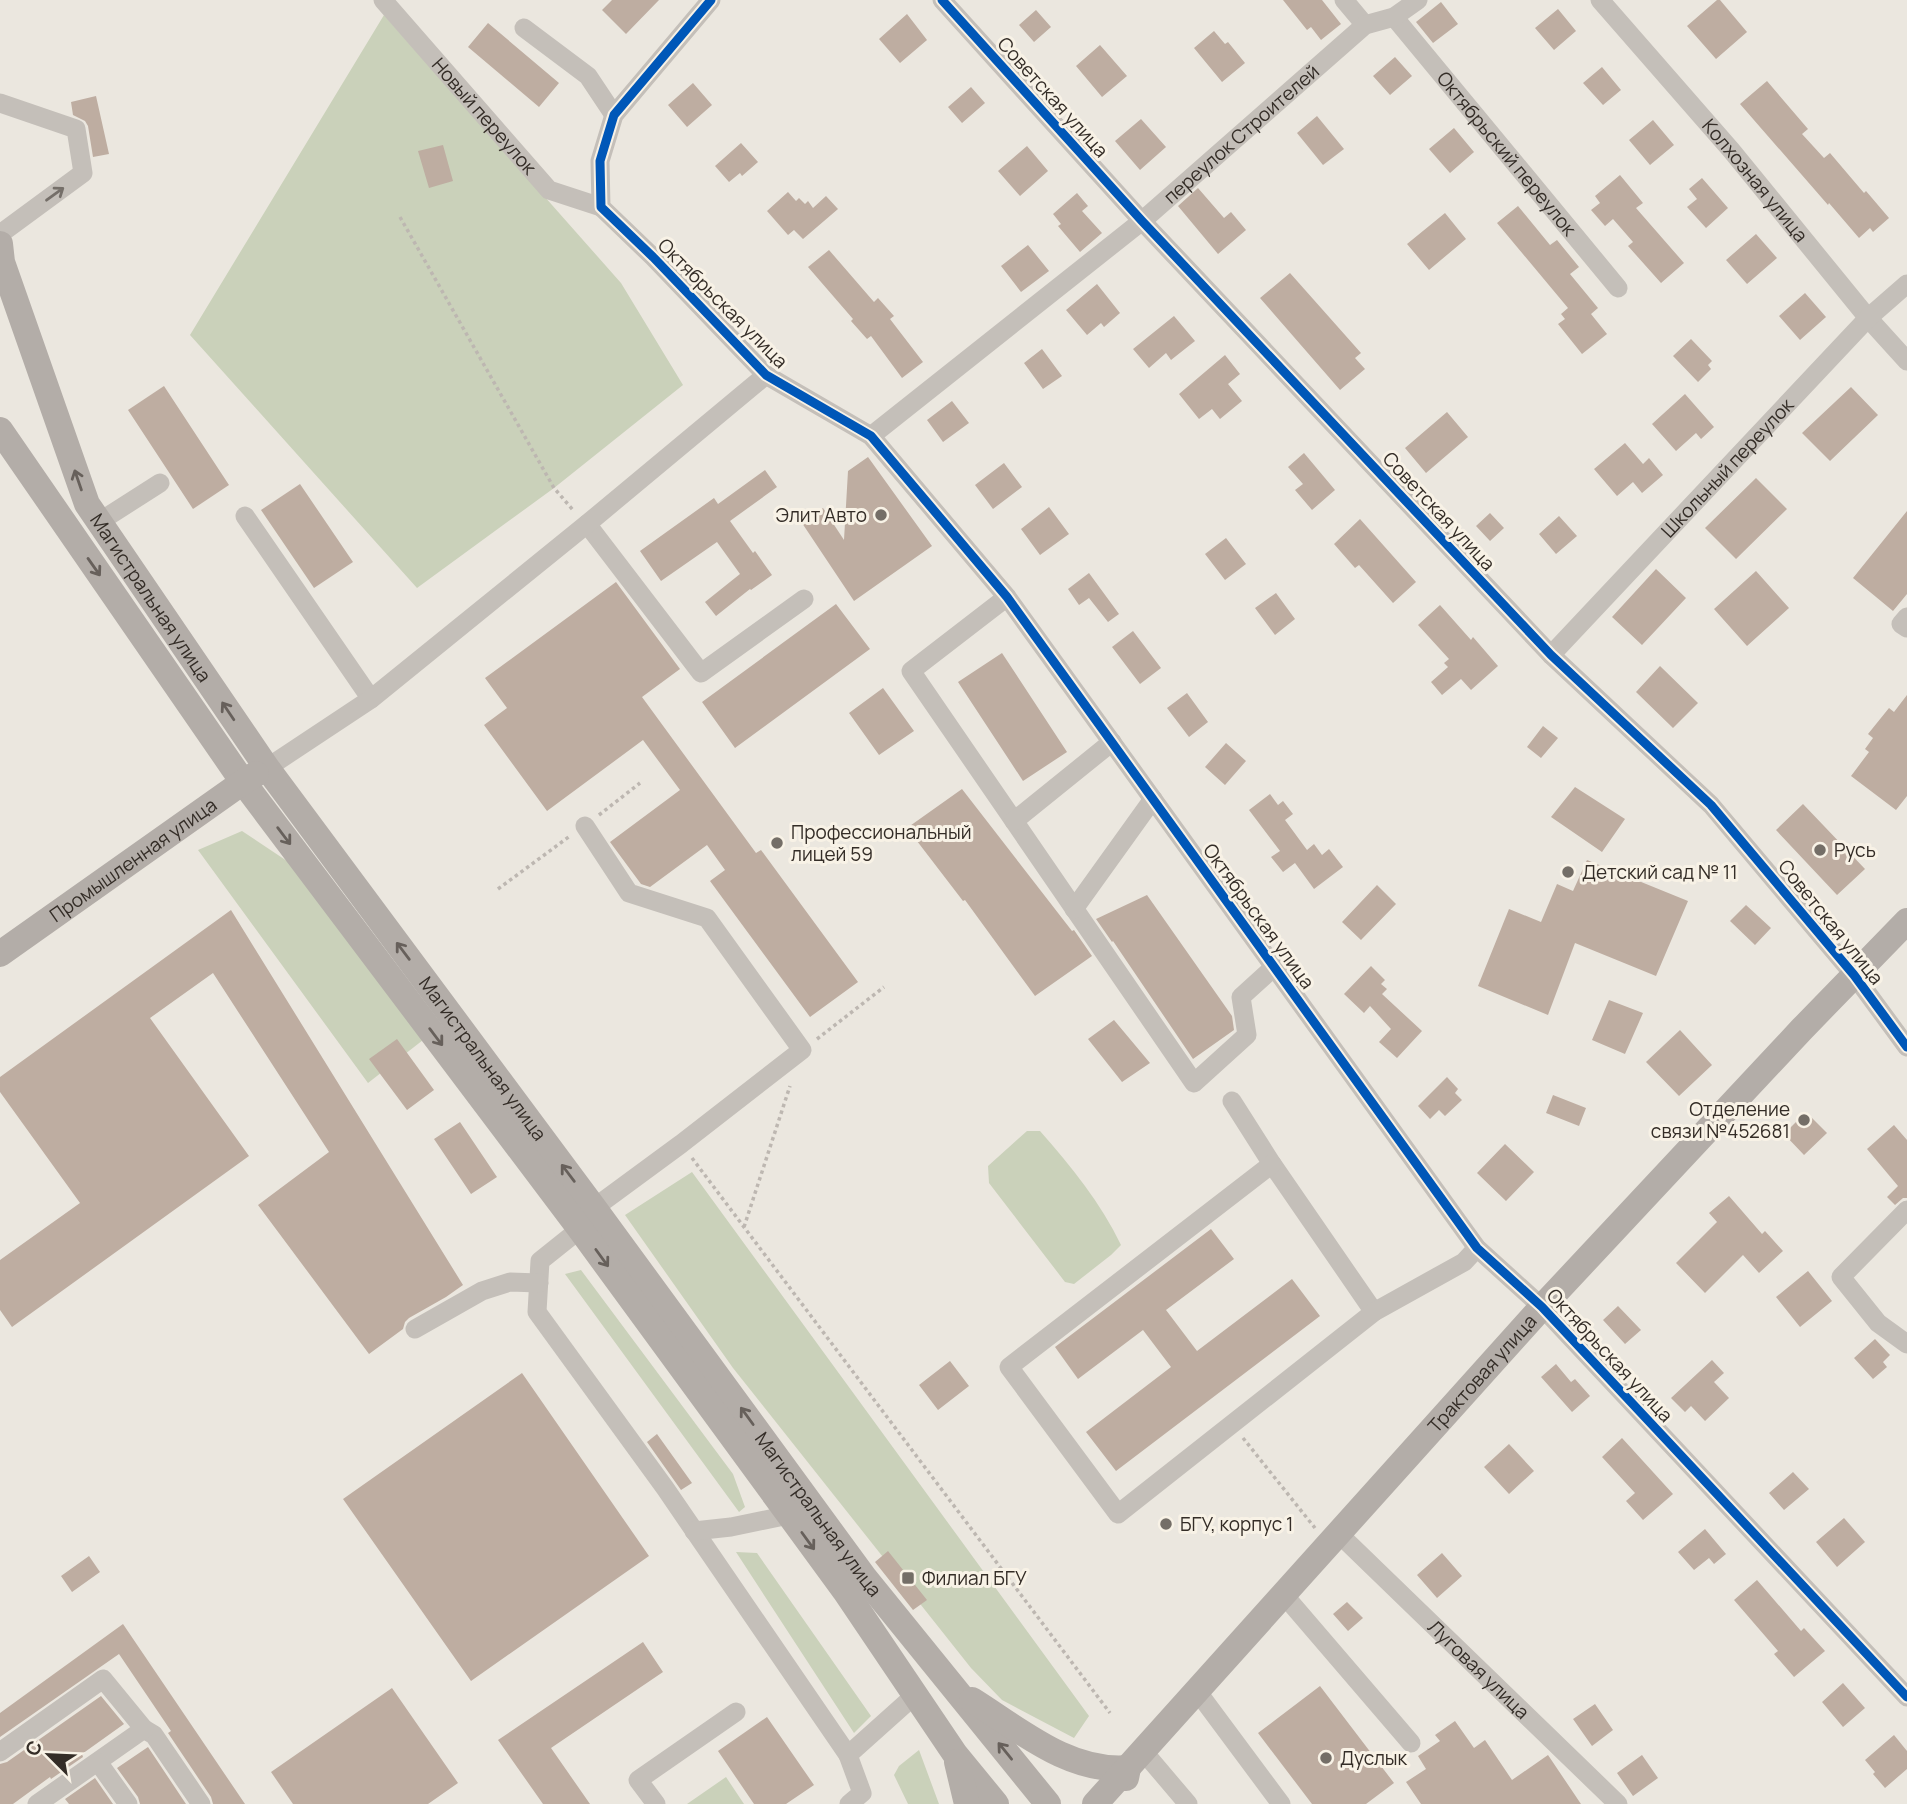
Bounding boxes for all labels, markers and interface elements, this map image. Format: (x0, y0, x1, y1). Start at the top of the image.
street label: Советская улица (992, 31, 1114, 163)
street label: Новый переулок (426, 52, 543, 180)
street label: переулок Строителей (1158, 58, 1325, 209)
street label: Октябрьский переулок (1431, 66, 1583, 242)
street label: Колхозная улица (1696, 113, 1814, 248)
one-way arrow (45, 187, 64, 201)
street label: Октябрьская улица (652, 232, 794, 374)
street label: Школьный переулок (1655, 392, 1799, 543)
street label: Советская улица (1377, 446, 1501, 576)
one-way arrow (71, 469, 83, 491)
place label: Элит Авто (776, 502, 867, 528)
marker: Элит Авто (873, 507, 889, 523)
street label: Магистральная улица (84, 508, 218, 687)
one-way arrow (87, 556, 101, 576)
one-way arrow (221, 702, 236, 721)
street label: Промышленная улица (44, 792, 222, 928)
place label: Профессиональный лицей 59 (791, 819, 972, 867)
one-way arrow (276, 826, 291, 845)
marker: Профессиональный лицей 59 (769, 835, 785, 851)
place label: Русь (1834, 837, 1876, 863)
street label: Октябрьская улица (1197, 838, 1321, 994)
marker: Русь (1812, 842, 1828, 858)
street label: Советская улица (1772, 854, 1890, 990)
place label: Детский сад № 11 (1582, 859, 1738, 885)
marker: Детский сад № 11 (1560, 864, 1576, 880)
one-way arrow (396, 943, 411, 961)
street label: Магистральная улица (413, 971, 552, 1146)
one-way arrow (428, 1028, 443, 1046)
place label: Отделение связи №452681 (1651, 1096, 1790, 1144)
marker: Отделение связи №452681 (1796, 1112, 1812, 1128)
one-way arrow (561, 1164, 576, 1183)
one-way arrow (595, 1248, 609, 1267)
street label: Октябрьская улица (1541, 1283, 1679, 1427)
street label: Трактовая улица (1422, 1309, 1542, 1438)
one-way arrow (739, 1407, 754, 1426)
street label: Магистральная улица (749, 1427, 888, 1602)
place label: БГУ, корпус 1 (1180, 1511, 1293, 1537)
marker: БГУ, корпус 1 (1158, 1516, 1174, 1532)
one-way arrow (801, 1531, 816, 1550)
place label: Филиал БГУ (922, 1565, 1027, 1591)
marker: Филиал БГУ (900, 1570, 916, 1586)
street label: Луговая улица (1422, 1614, 1535, 1725)
north arrow (14, 1720, 84, 1790)
text: С (19, 1736, 48, 1760)
one-way arrow (997, 1743, 1013, 1761)
place label: Дуслык (1340, 1745, 1408, 1771)
marker: Дуслык (1318, 1750, 1334, 1766)

